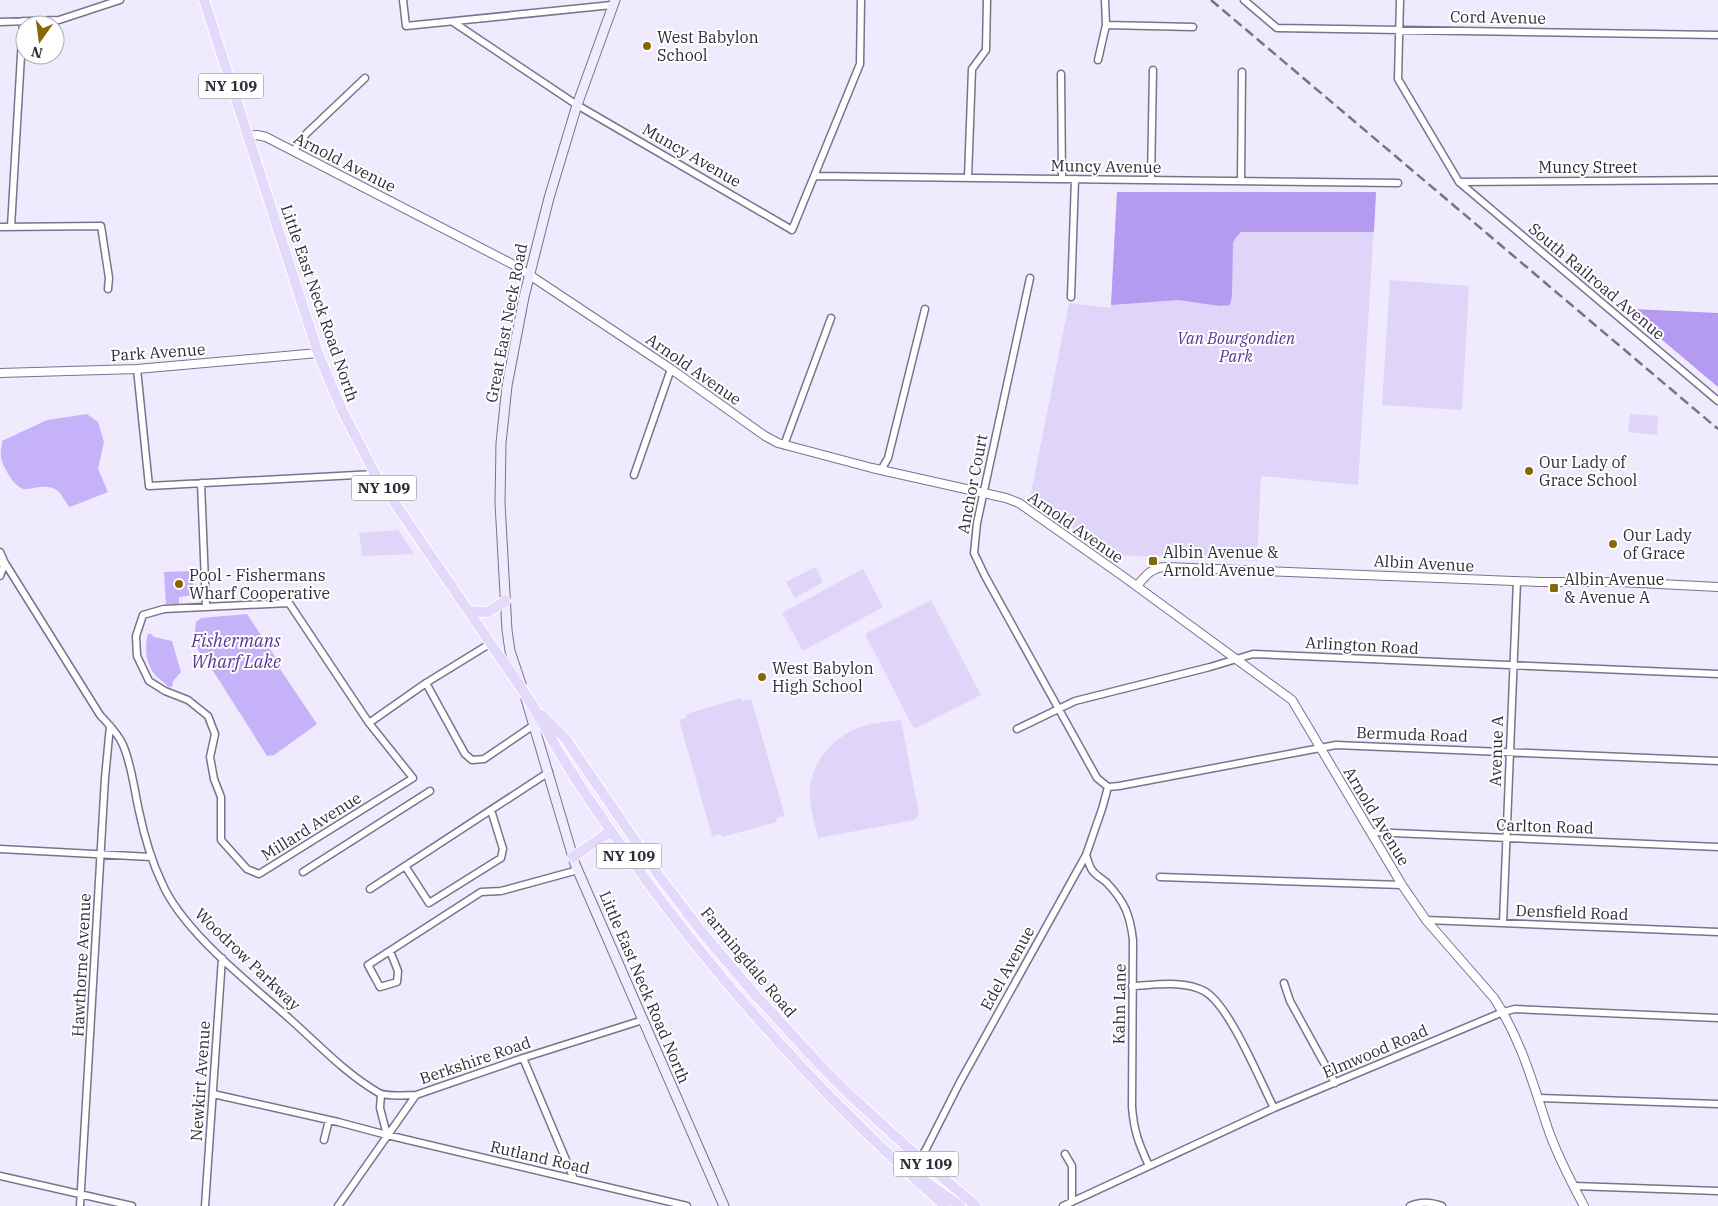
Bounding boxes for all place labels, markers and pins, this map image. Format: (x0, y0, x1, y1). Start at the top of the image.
place label: West Babylon School (657, 27, 759, 65)
marker: West Babylon School (641, 40, 653, 52)
place label: Our Lady of Grace School (1539, 452, 1638, 490)
marker: Our Lady of Grace School (1523, 465, 1535, 477)
place label: Our Lady of Grace (1623, 525, 1692, 563)
marker: Our Lady of Grace (1607, 538, 1619, 550)
place label: Albin Avenue & Arnold Avenue (1163, 542, 1278, 580)
marker: Albin Avenue & Arnold Avenue (1147, 555, 1159, 567)
place label: Pool - Fishermans Wharf Cooperative (189, 565, 330, 603)
place label: Albin Avenue & Avenue A (1564, 569, 1664, 607)
marker: Pool - Fishermans Wharf Cooperative (173, 578, 185, 590)
marker: Albin Avenue & Avenue A (1548, 582, 1560, 594)
place label: West Babylon High School (772, 658, 874, 696)
marker: West Babylon High School (756, 671, 768, 683)

